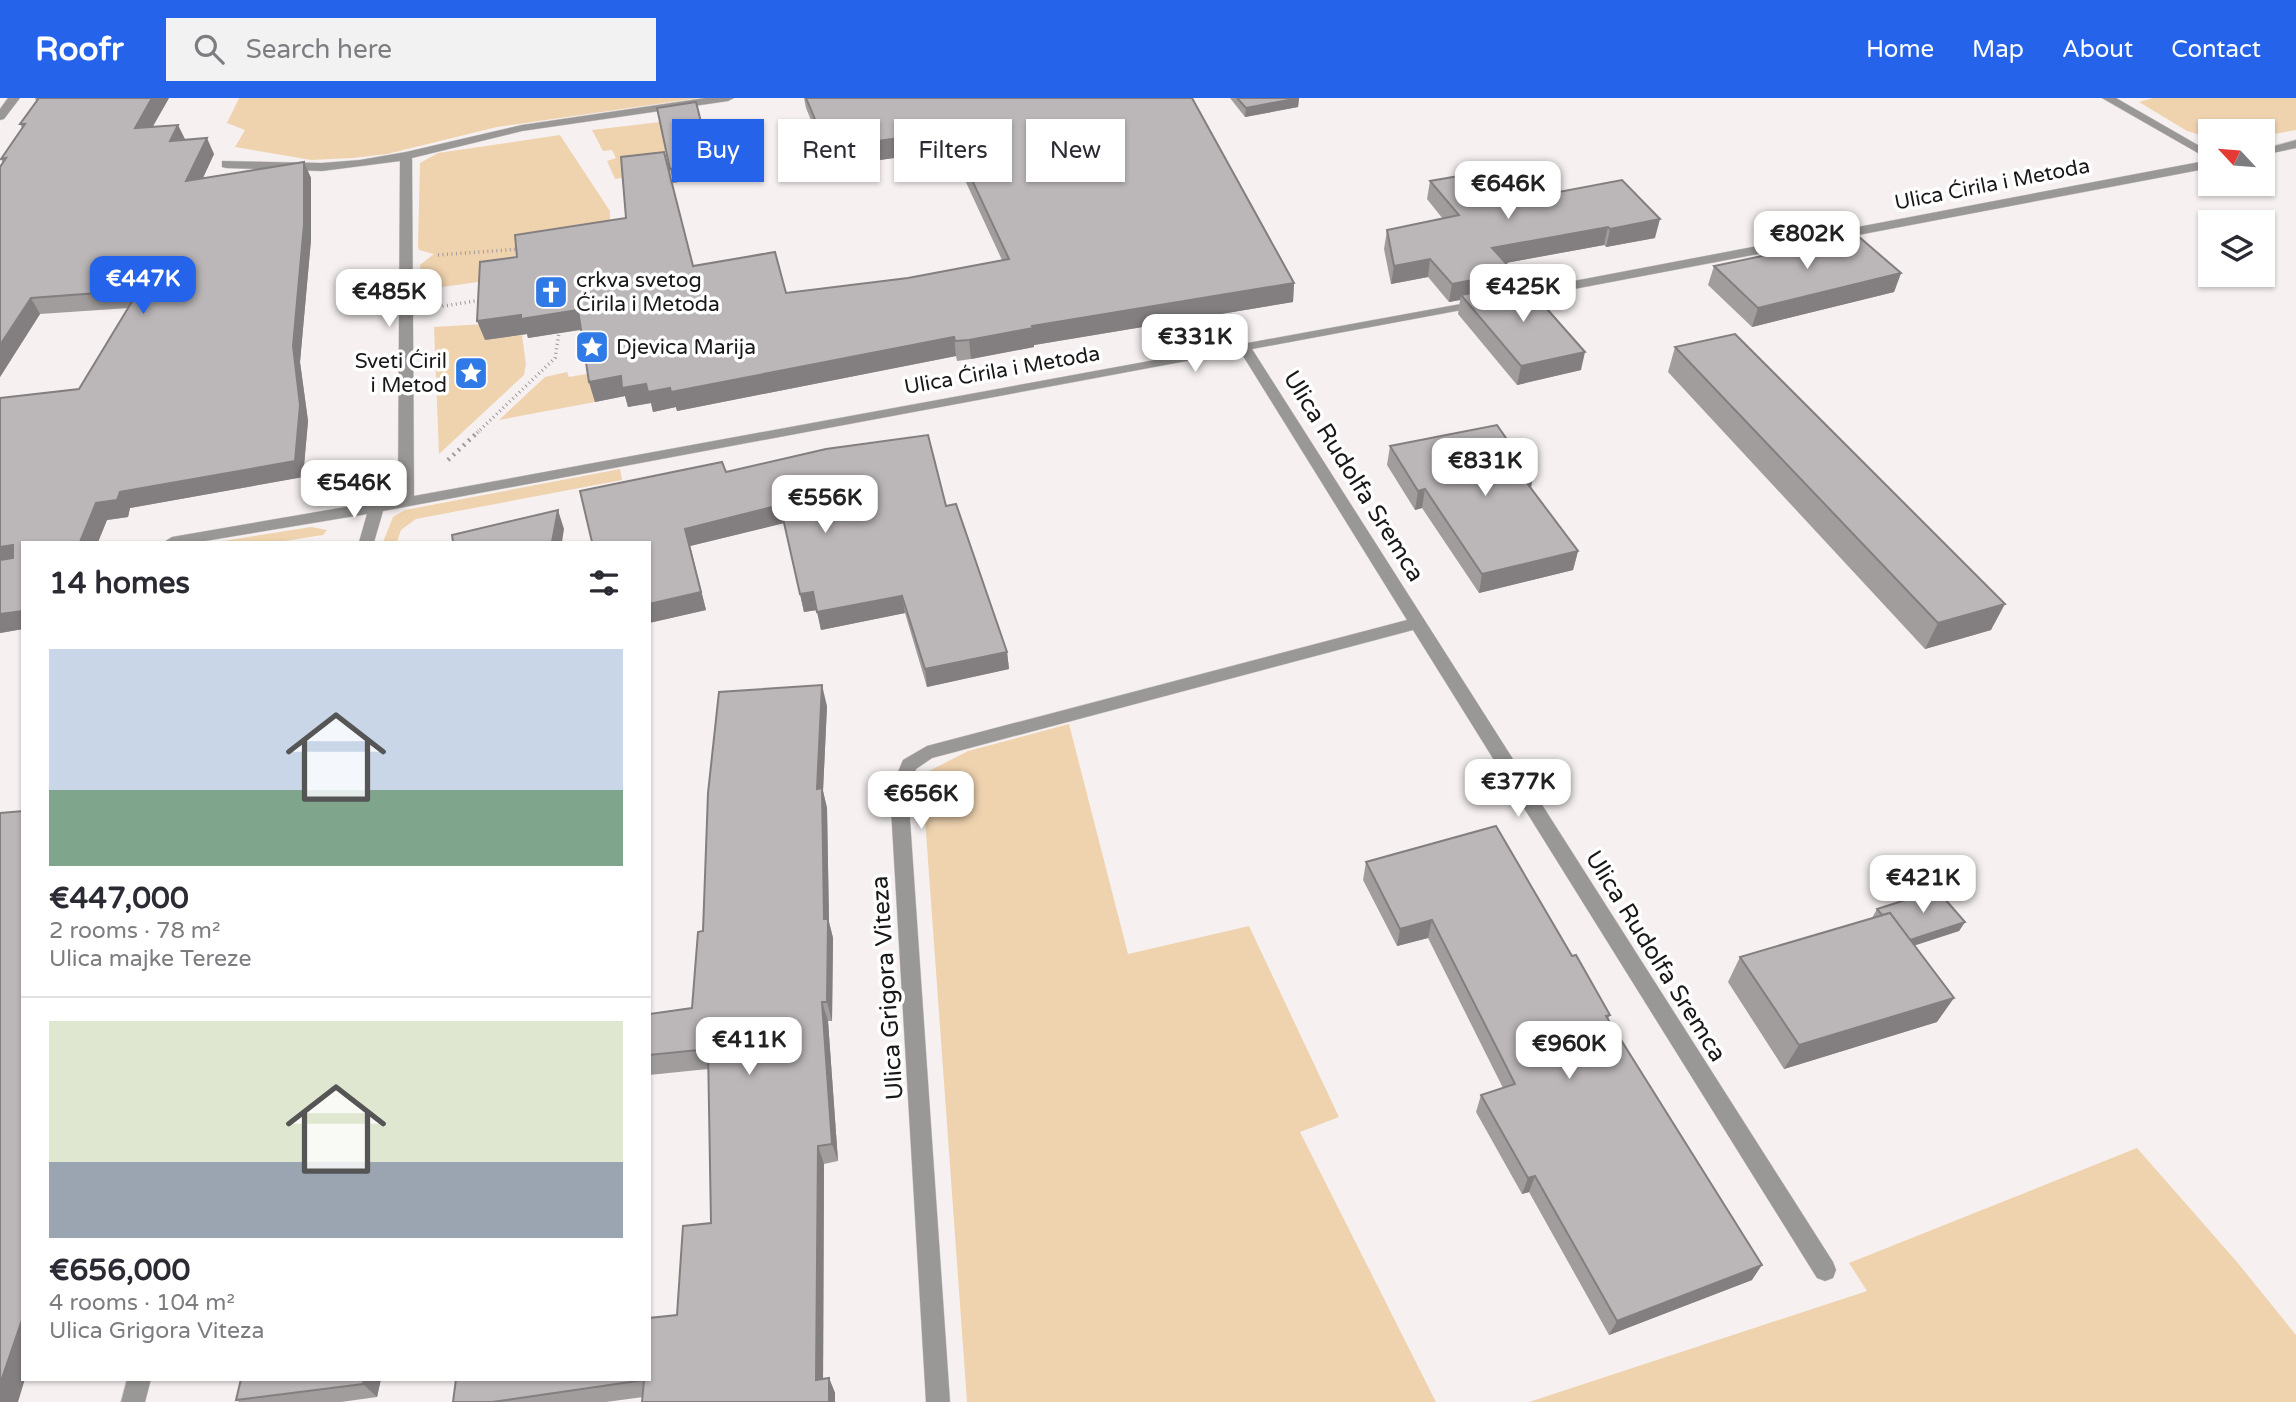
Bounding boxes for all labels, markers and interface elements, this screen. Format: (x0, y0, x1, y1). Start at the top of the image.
search box (166, 18, 656, 81)
text: Roofr (35, 30, 124, 69)
icon: search (190, 30, 228, 68)
text: Search here (246, 34, 392, 65)
text: Home (1866, 35, 1934, 64)
text: Map (1972, 35, 2024, 64)
text: About (2062, 35, 2133, 64)
text: Contact (2171, 35, 2261, 64)
chip: Buy (672, 119, 764, 182)
chip: Rent (778, 119, 880, 182)
chip: Filters (894, 119, 1012, 182)
chip: New (1026, 119, 1125, 182)
north arrow (2198, 119, 2275, 196)
map controls (2198, 119, 2275, 287)
street label: Ulica Ćirila i Metoda (1892, 153, 2092, 216)
pin: €646K (1459, 162, 1557, 221)
text: €646K (1471, 170, 1545, 198)
button: layers (2198, 210, 2275, 287)
pin: €802K (1758, 212, 1856, 271)
text: €802K (1770, 220, 1844, 248)
pin: €447K (94, 256, 192, 316)
pin: €425K (1474, 264, 1572, 324)
text: €447K (106, 265, 180, 293)
place label: crkva svetog Ćirila i Metoda (576, 268, 720, 317)
pin: €485K (340, 270, 438, 329)
church icon: crkva svetog Ćirila i Metoda (532, 273, 570, 311)
text: €425K (1486, 273, 1560, 301)
text: €485K (352, 278, 426, 306)
pin: €331K (1146, 314, 1244, 374)
text: €331K (1158, 323, 1232, 351)
place icon: Djevica Marija (573, 328, 611, 366)
place label: Djevica Marija (616, 335, 756, 360)
street label: Ulica Ćirila i Metoda (902, 341, 1102, 400)
place label: Sveti Ćiril i Metod (355, 349, 447, 398)
place icon: Sveti Ćiril i Metod (452, 354, 490, 392)
street label: Ulica Rudolfa Sremca (1277, 365, 1430, 587)
pin: €831K (1436, 438, 1534, 498)
text: €831K (1448, 447, 1522, 475)
pin: €546K (305, 460, 403, 520)
text: €546K (317, 469, 391, 497)
pin: €556K (776, 476, 874, 535)
text: €556K (788, 484, 862, 512)
icon: filters (585, 564, 623, 602)
text: 14 homes (49, 565, 190, 602)
icon: home (273, 694, 399, 820)
pin: €377K (1469, 760, 1567, 819)
text: €377K (1481, 768, 1555, 796)
pin: €656K (872, 772, 970, 831)
text: €656K (884, 780, 958, 808)
street label: Ulica Rudolfa Sremca (1579, 845, 1732, 1067)
pin: €421K (1874, 856, 1972, 915)
text: €421K (1886, 864, 1960, 892)
street label: Ulica Grigora Viteza (865, 875, 910, 1101)
text: €447,000 (49, 880, 189, 917)
text: 2 rooms · 78 m² (49, 917, 220, 945)
text: Ulica majke Tereze (49, 945, 251, 973)
pin: €411K (700, 1018, 798, 1077)
pin: €960K (1520, 1021, 1618, 1081)
text: €411K (712, 1026, 786, 1054)
text: €960K (1532, 1030, 1606, 1058)
icon: home (273, 1066, 399, 1192)
text: €656,000 (49, 1252, 190, 1289)
text: 4 rooms · 104 m² (49, 1289, 235, 1317)
text: Ulica Grigora Viteza (49, 1317, 264, 1345)

